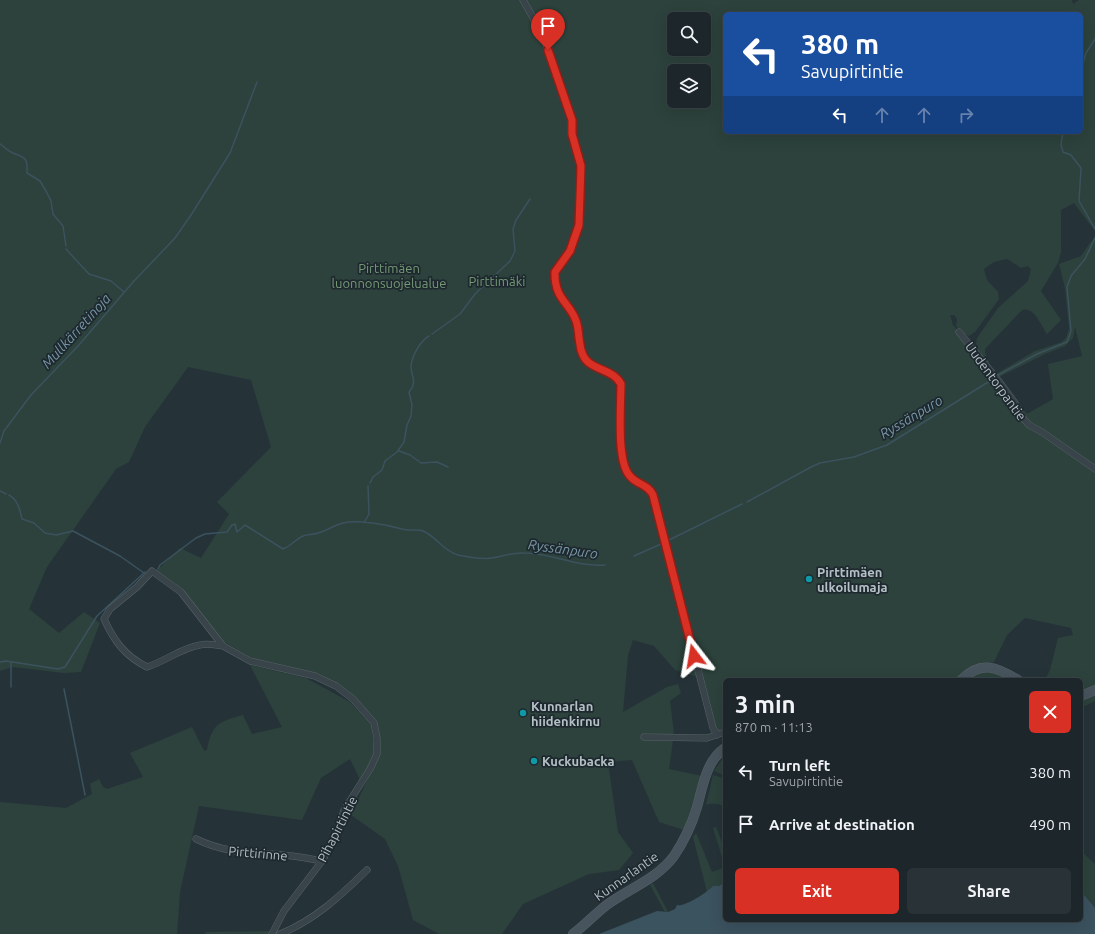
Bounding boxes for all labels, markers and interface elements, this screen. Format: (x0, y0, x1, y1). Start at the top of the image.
pin (531, 9, 565, 50)
map controls (667, 12, 711, 108)
button: search (667, 12, 711, 56)
icon: arrive (537, 15, 559, 37)
icon: left (735, 28, 787, 80)
text: 380 m (801, 28, 879, 59)
text: Savupirtintie (801, 61, 904, 81)
button: layers (667, 64, 711, 108)
icon: left (829, 104, 851, 126)
icon: ahead (871, 104, 893, 126)
icon: ahead (913, 104, 935, 126)
icon: right (955, 104, 977, 126)
park label: Pirttimäen luonnonsuojelualue (332, 261, 446, 290)
park label: Pirttimäki (469, 274, 525, 288)
water label: Mullkärretinoja (38, 290, 114, 372)
street label: Uudentorpantie (963, 339, 1029, 423)
water label: Ryssänpuro (877, 392, 946, 442)
water label: Ryssänpuro (527, 536, 599, 562)
place label: Pirttimäen ulkoilumaja (817, 565, 888, 594)
marker: Pirttimäen ulkoilumaja (804, 574, 814, 584)
position arrow (673, 635, 715, 677)
text: 3 min (735, 691, 796, 718)
button: close (1029, 691, 1071, 733)
place label: Kunnarlan hiidenkirnu (531, 699, 600, 728)
marker: Kunnarlan hiidenkirnu (518, 708, 528, 718)
text: 870 m · 11:13 (735, 720, 813, 734)
place label: Kuckubacka (542, 754, 615, 768)
marker: Kuckubacka (529, 756, 539, 766)
text: Turn left (769, 757, 830, 774)
icon: left (735, 761, 757, 783)
text: 380 m (1029, 764, 1071, 781)
text: Savupirtintie (769, 774, 843, 788)
street label: Pihapirtintie (314, 794, 360, 864)
icon: arrive (735, 813, 757, 835)
text: Arrive at destination (769, 816, 915, 833)
text: 490 m (1029, 816, 1071, 833)
street label: Pirttirinne (228, 843, 288, 863)
street label: Kunnarlantie (591, 849, 661, 903)
button: Exit (735, 868, 899, 914)
button: Share (907, 868, 1071, 914)

